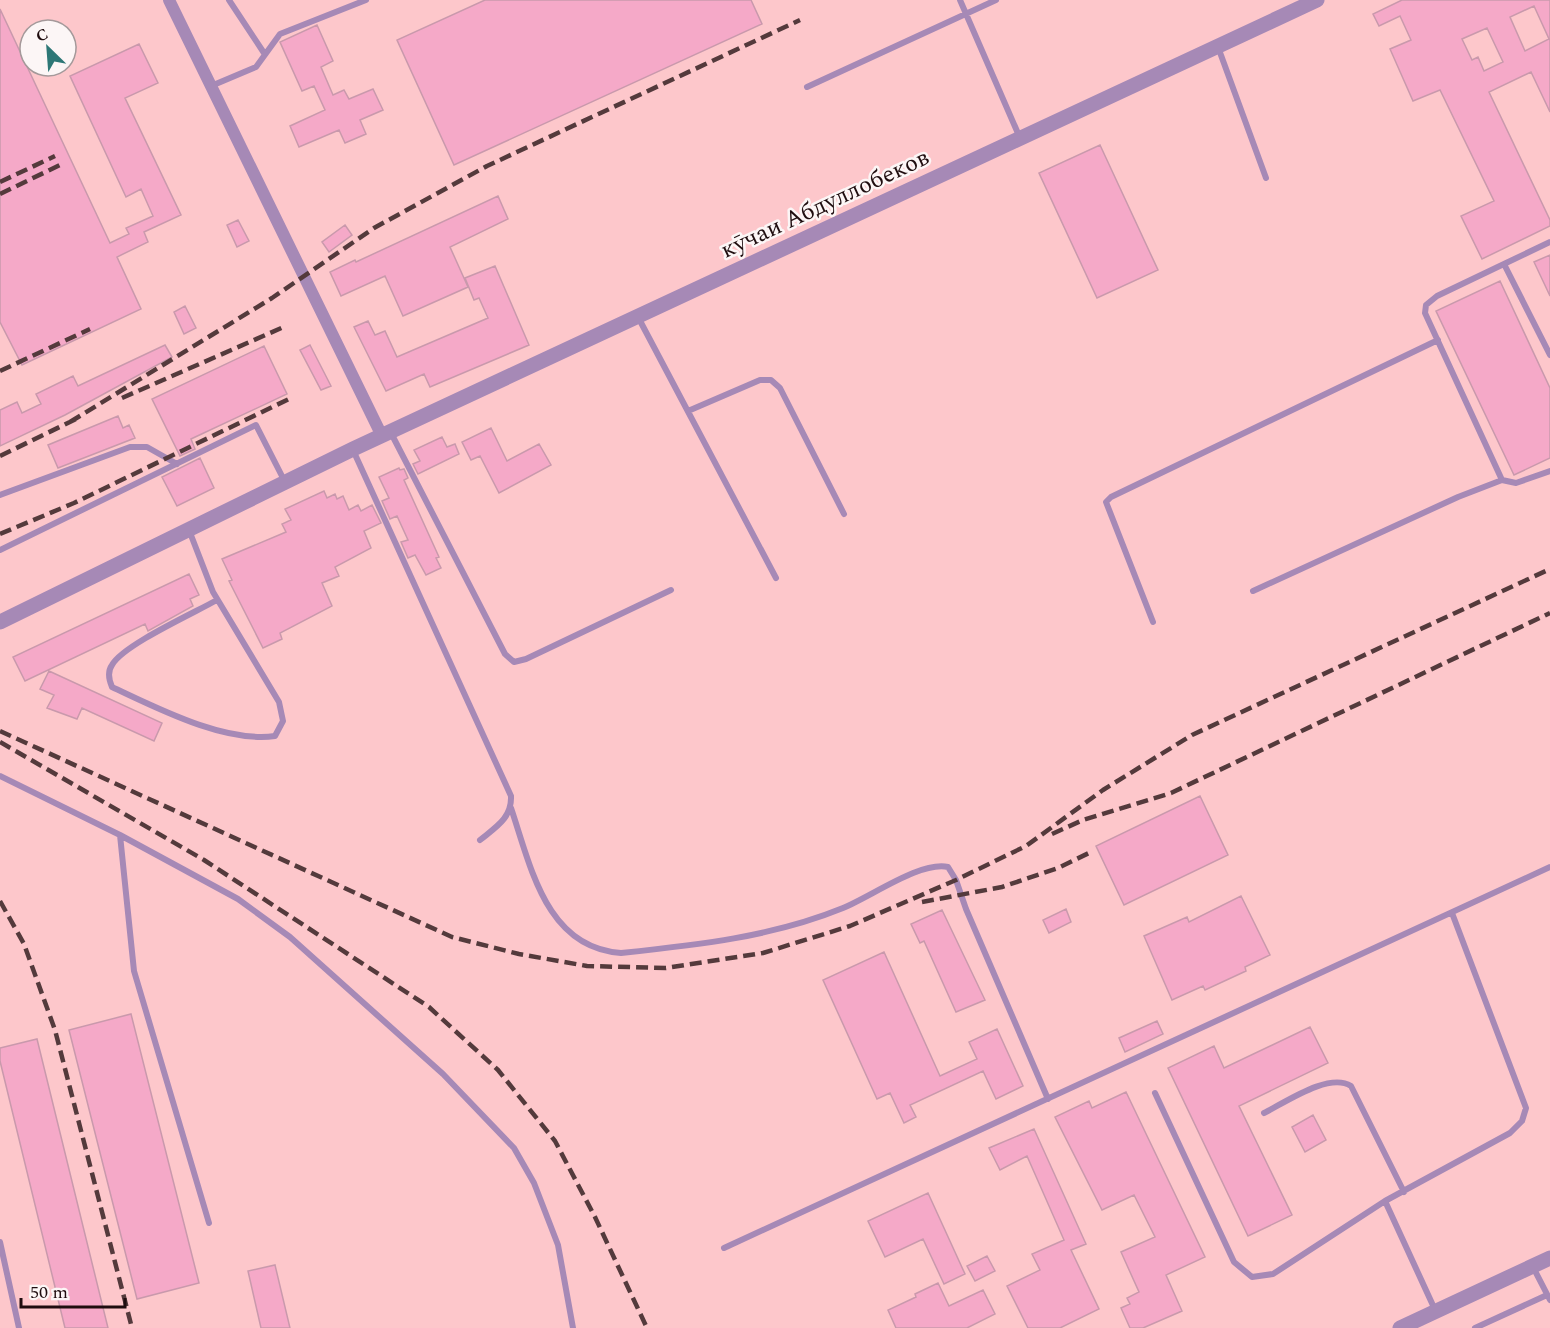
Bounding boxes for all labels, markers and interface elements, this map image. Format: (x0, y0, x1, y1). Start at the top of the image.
north arrow (18, 18, 78, 78)
text: С (32, 22, 52, 49)
street label: кӯчаи Абдуллобеков (715, 140, 935, 268)
scale bar (21, 1271, 124, 1309)
text: 50 m (30, 1279, 68, 1306)

